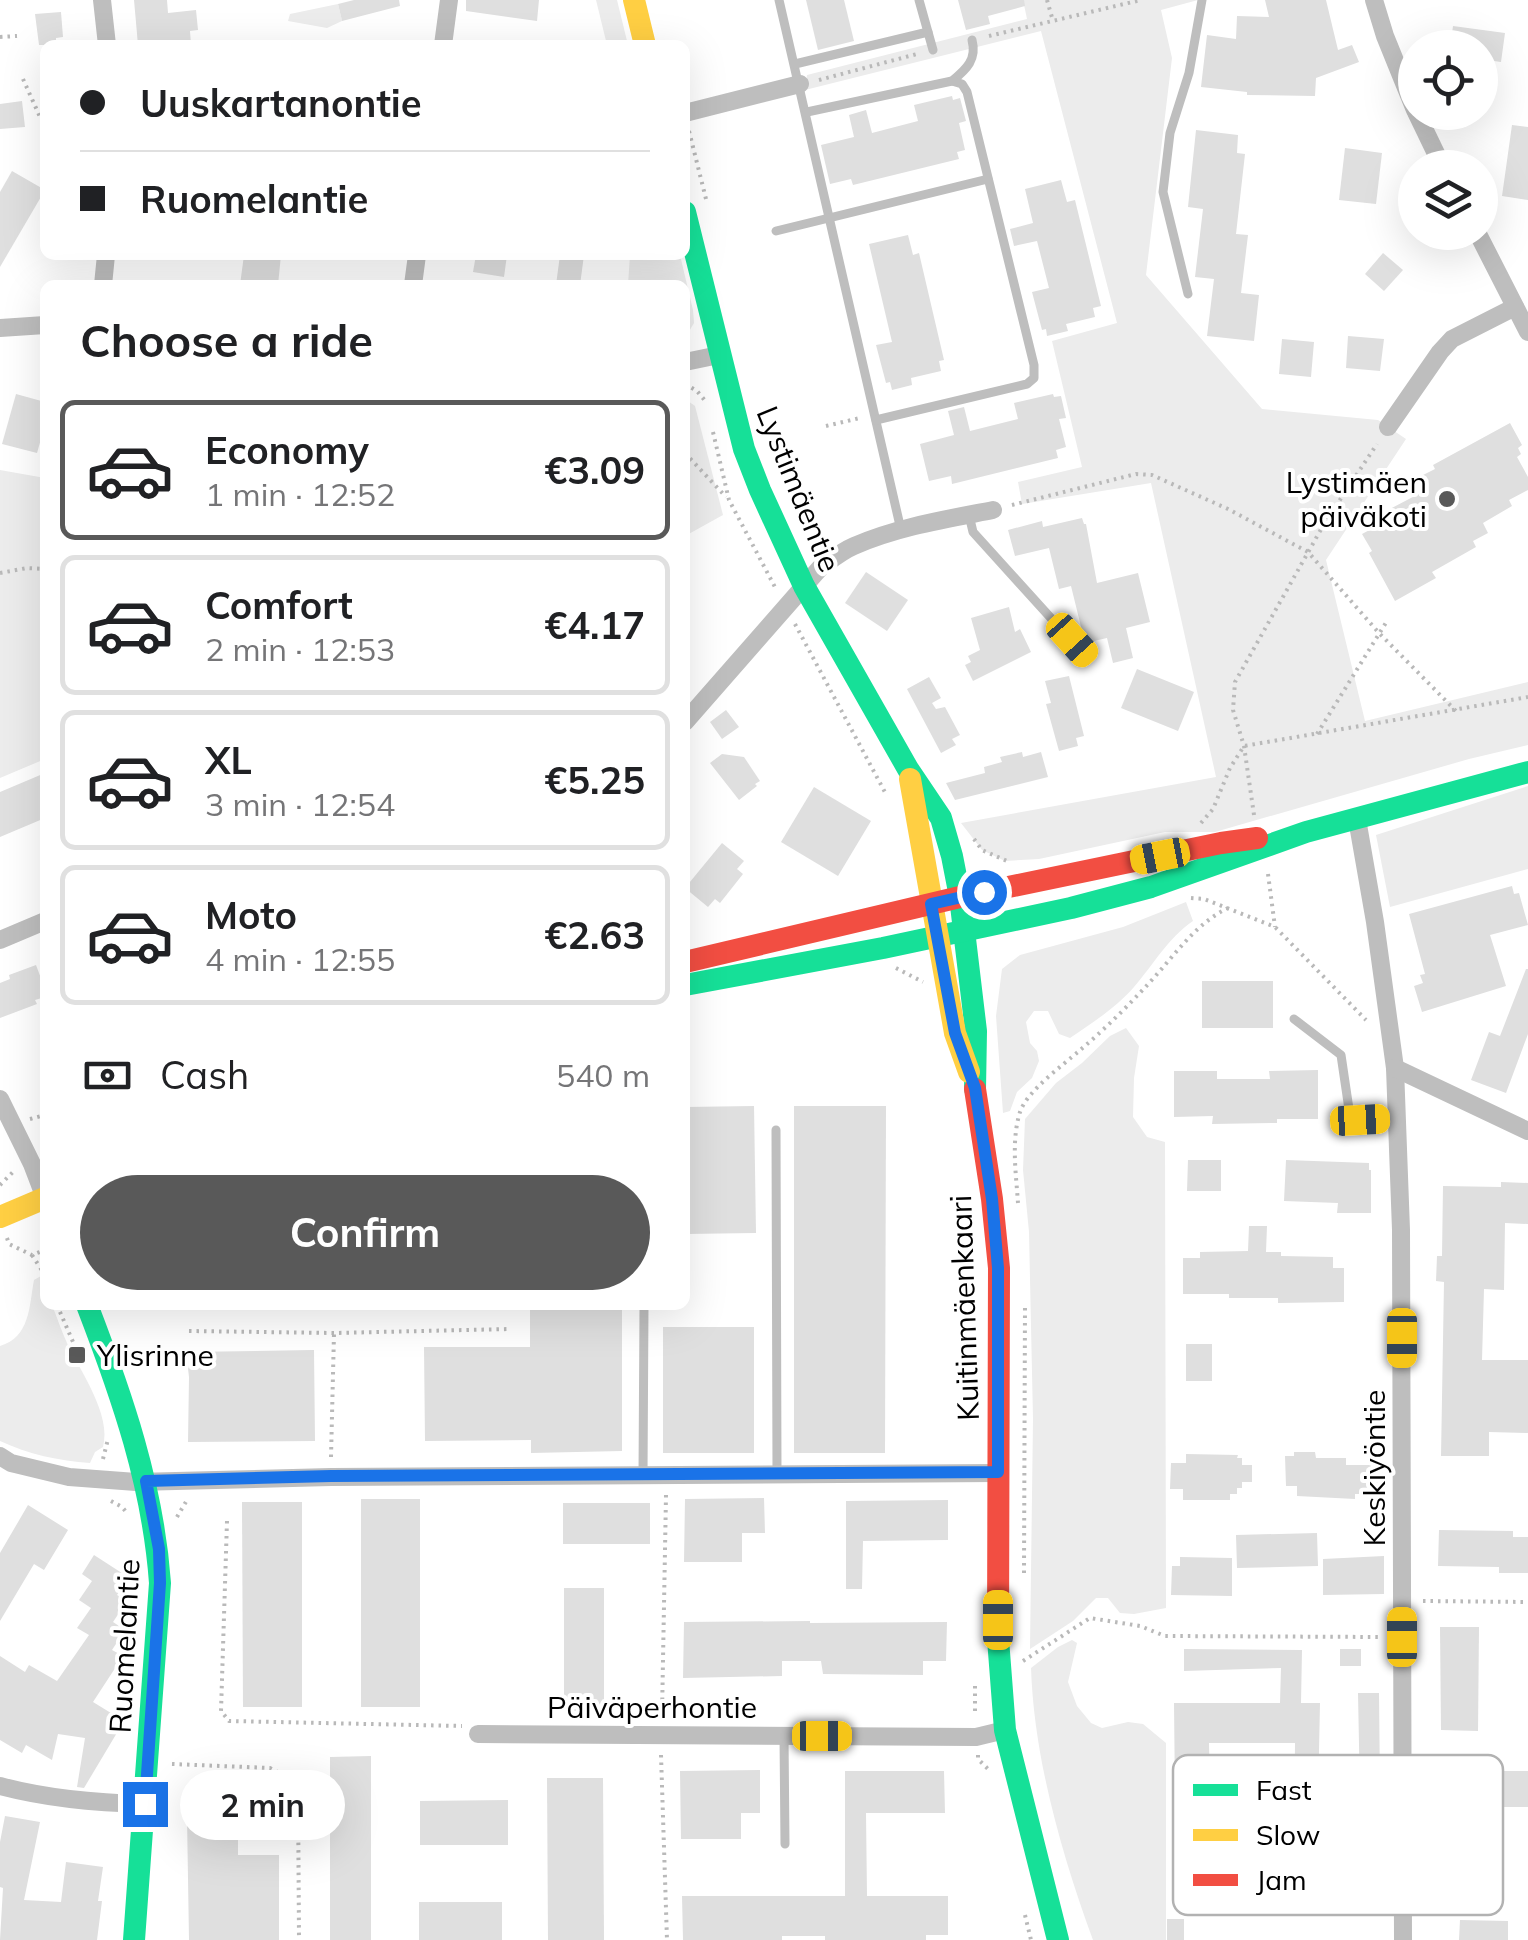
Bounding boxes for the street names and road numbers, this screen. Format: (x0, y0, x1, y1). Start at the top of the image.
street label: Lystimäentie (749, 401, 849, 577)
street label: Kuitinmäenkaari (941, 1194, 987, 1422)
street label: Keskiyöntie (1355, 1390, 1393, 1546)
street label: Ruomelantie (100, 1558, 148, 1734)
street label: Päiväperhontie (547, 1688, 757, 1726)

